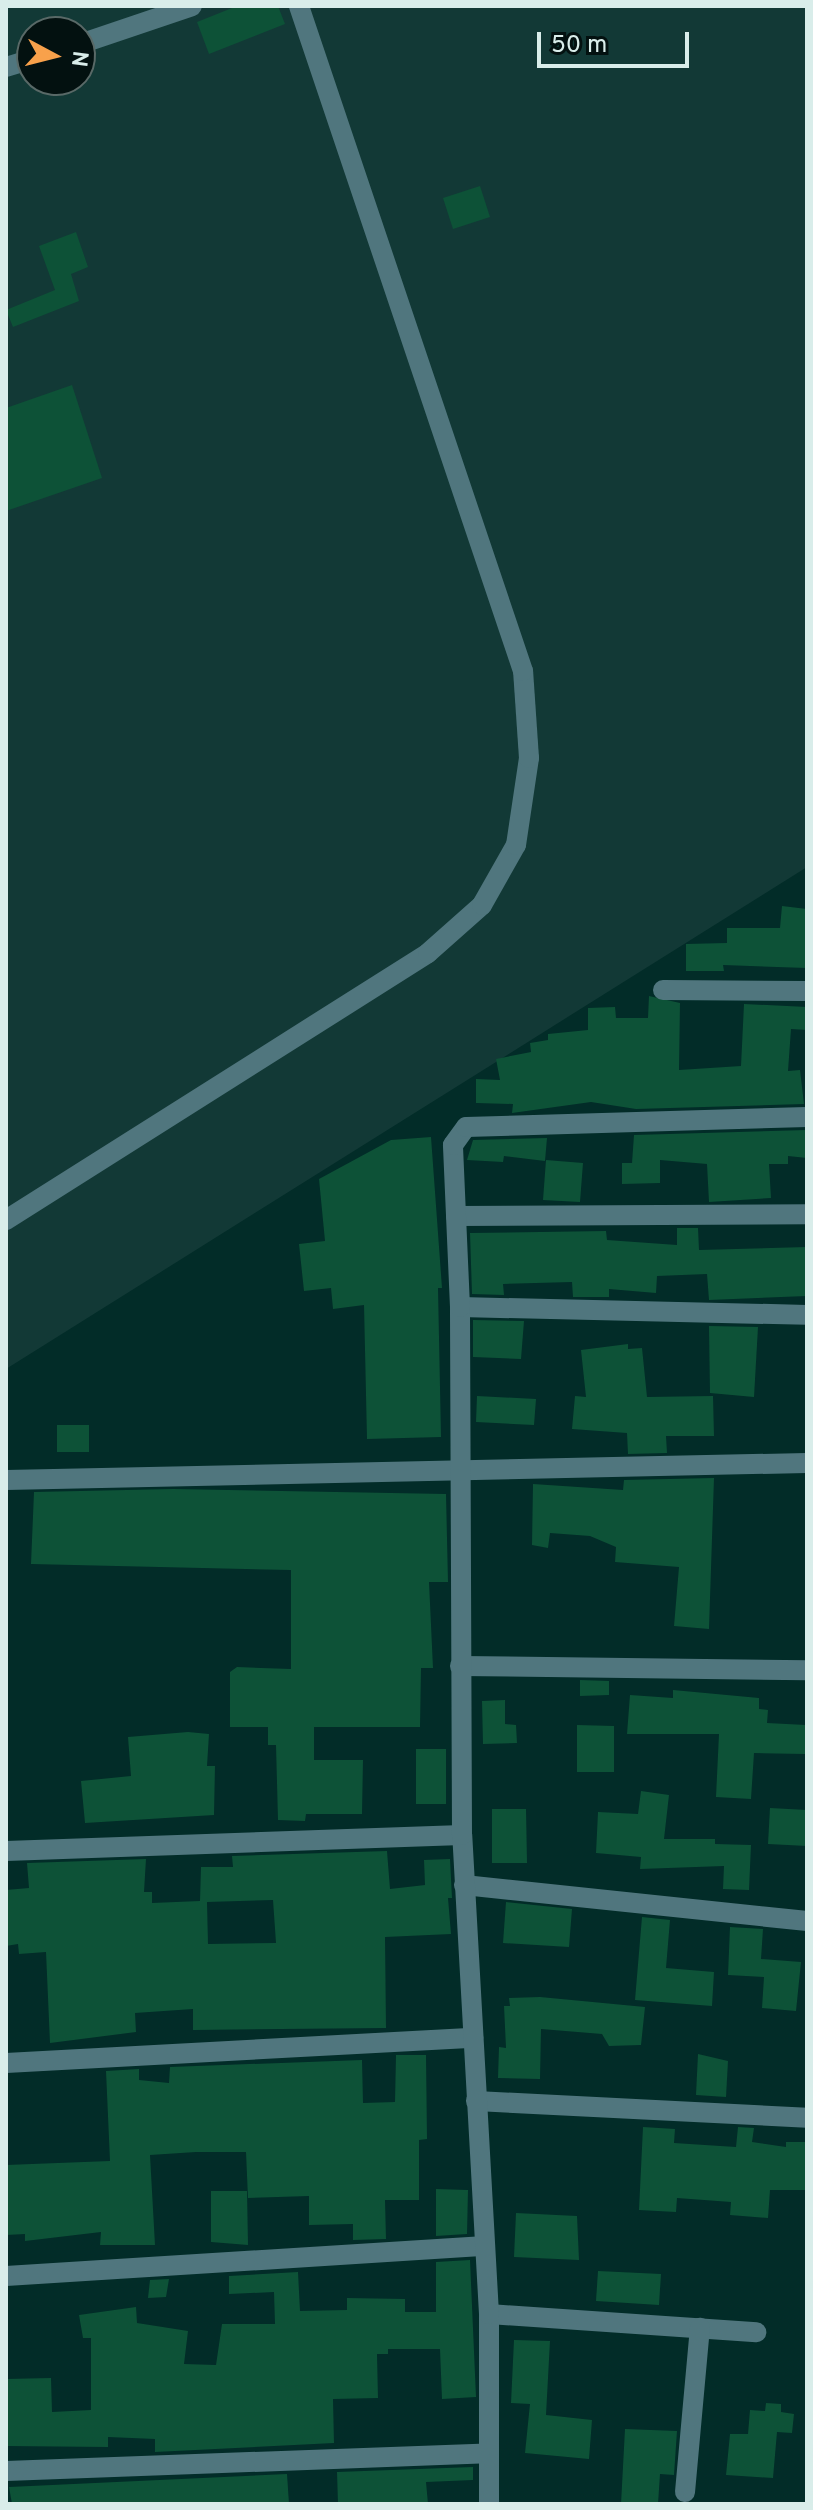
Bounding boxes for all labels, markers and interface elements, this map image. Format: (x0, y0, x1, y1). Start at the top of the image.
north arrow (16, 16, 96, 96)
scale bar (541, 16, 693, 66)
text: 50 m (551, 31, 607, 61)
text: N (64, 49, 93, 68)

